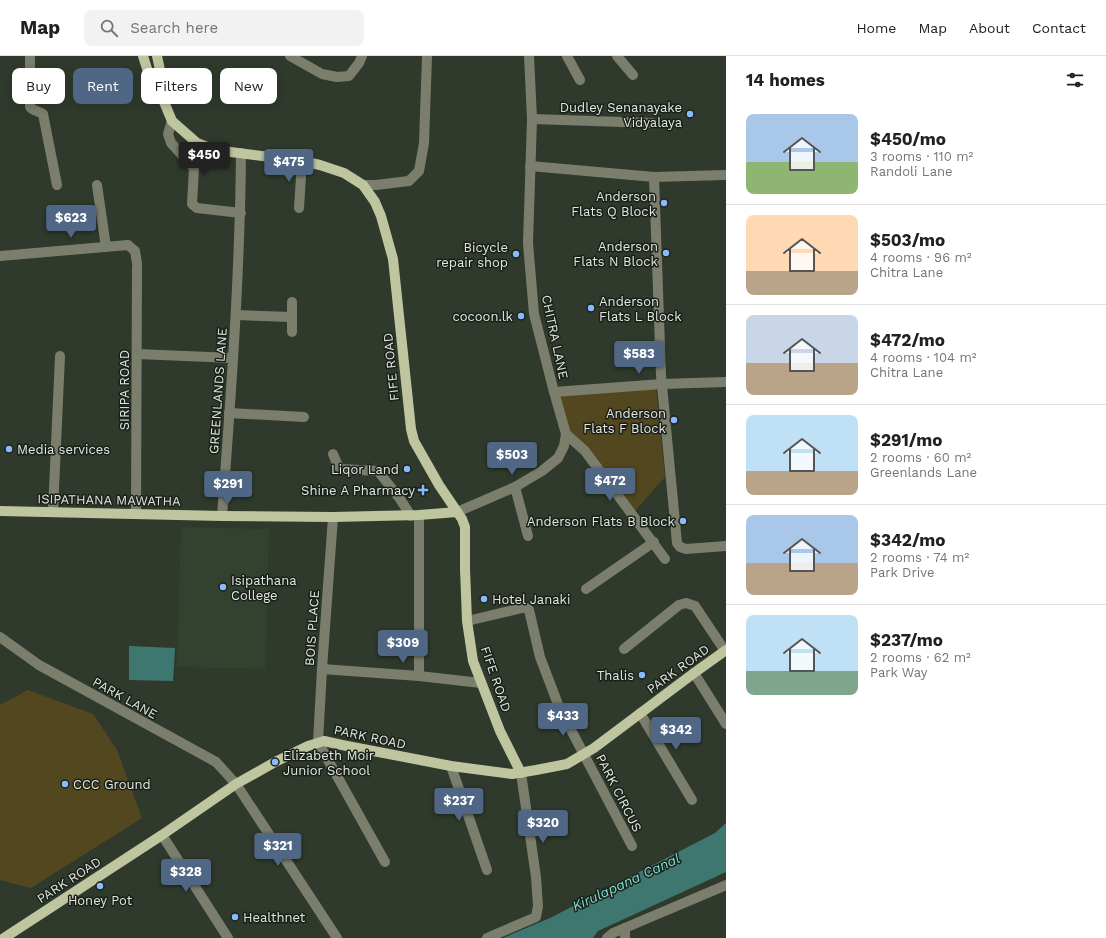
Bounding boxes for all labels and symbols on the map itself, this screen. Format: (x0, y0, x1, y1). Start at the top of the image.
place label: Dudley Senanayake Vidyalaya (560, 100, 683, 130)
marker: Dudley Senanayake Vidyalaya (685, 109, 695, 119)
pin: $450 (180, 142, 228, 176)
pin: $475 (265, 149, 313, 183)
place label: Anderson Flats Q Block (571, 189, 657, 219)
marker: Anderson Flats Q Block (659, 198, 669, 208)
pin: $623 (47, 205, 95, 239)
place label: Anderson Flats N Block (573, 239, 659, 269)
place label: Bicycle repair shop (436, 240, 508, 270)
marker: Anderson Flats N Block (661, 248, 671, 258)
marker: Bicycle repair shop (511, 249, 521, 259)
street label: CHITRA LANE (539, 294, 571, 380)
place label: Anderson Flats L Block (599, 294, 682, 324)
marker: Anderson Flats L Block (586, 303, 596, 313)
place label: cocoon.lk (452, 309, 514, 324)
marker: cocoon.lk (516, 311, 526, 321)
street label: GREENLANDS LANE (206, 327, 230, 455)
street label: FIFE ROAD (380, 332, 402, 402)
pin: $583 (615, 341, 663, 375)
street label: SIRIPA ROAD (117, 350, 132, 430)
place label: Anderson Flats F Block (583, 406, 667, 436)
marker: Anderson Flats F Block (669, 415, 679, 425)
place label: Media services (17, 442, 110, 457)
pin: $503 (488, 442, 536, 476)
marker: Media services (4, 444, 14, 454)
place label: Liqor Land (331, 462, 399, 477)
marker: Liqor Land (402, 464, 412, 474)
pin: $472 (586, 468, 634, 502)
pin: $291 (204, 471, 252, 505)
place label: Shine A Pharmacy (301, 483, 415, 498)
marker: Shine A Pharmacy (418, 485, 428, 495)
street label: ISIPATHANA MAWATHA (37, 491, 181, 509)
place label: Anderson Flats B Block (527, 514, 676, 529)
marker: Anderson Flats B Block (678, 516, 688, 526)
place label: Isipathana College (231, 573, 297, 603)
marker: Isipathana College (218, 582, 228, 592)
street label: BOIS PLACE (302, 590, 322, 666)
place label: Hotel Janaki (492, 592, 570, 607)
marker: Hotel Janaki (479, 594, 489, 604)
pin: $309 (379, 630, 427, 664)
street label: PARK ROAD (644, 641, 712, 697)
street label: FIFE ROAD (478, 644, 514, 714)
place label: Thalis (597, 668, 634, 683)
marker: Thalis (637, 670, 647, 680)
street label: PARK LANE (90, 674, 160, 722)
pin: $433 (539, 703, 587, 737)
pin: $342 (652, 717, 700, 751)
street label: PARK ROAD (333, 722, 407, 752)
place label: Elizabeth Moir Junior School (283, 748, 374, 778)
street label: PARK CIRCUS (593, 752, 645, 834)
marker: Elizabeth Moir Junior School (270, 757, 280, 767)
place label: CCC Ground (73, 777, 151, 792)
marker: CCC Ground (60, 779, 70, 789)
pin: $237 (435, 788, 483, 822)
pin: $320 (519, 810, 567, 844)
pin: $321 (254, 833, 302, 867)
water label: Kirulapana Canal (570, 850, 682, 914)
street label: PARK ROAD (34, 854, 104, 906)
pin: $328 (162, 859, 210, 893)
marker: Honey Pot (95, 881, 105, 891)
place label: Honey Pot (68, 893, 133, 908)
place label: Healthnet (243, 910, 306, 925)
marker: Healthnet (230, 912, 240, 922)

